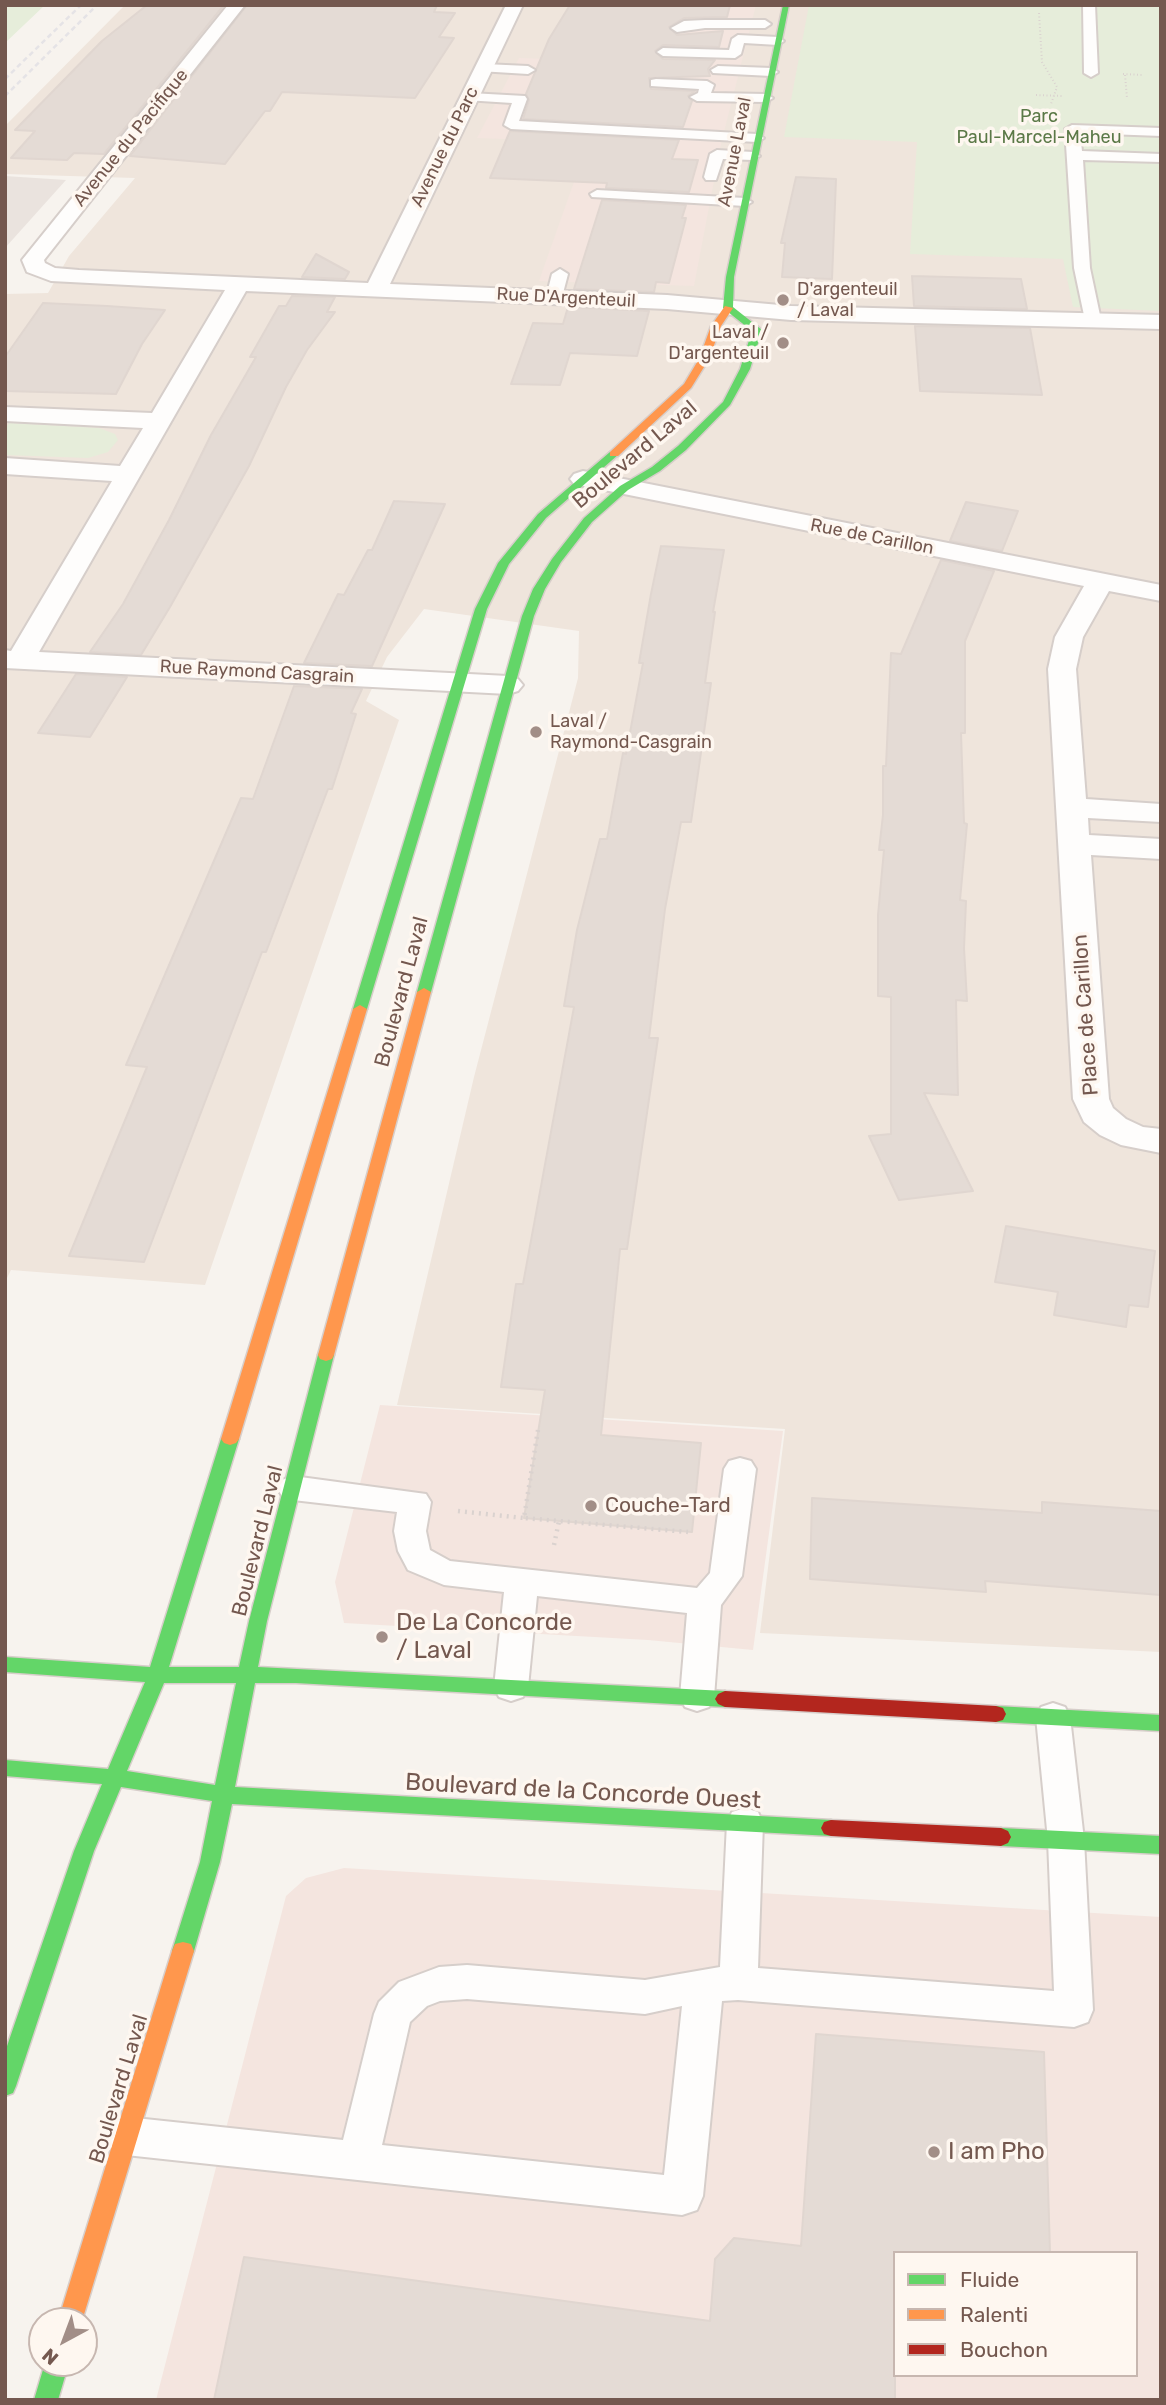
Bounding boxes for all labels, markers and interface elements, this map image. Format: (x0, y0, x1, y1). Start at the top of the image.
street label: Avenue du Pacifique (69, 65, 193, 211)
street label: Avenue du Parc (407, 83, 483, 211)
street label: Avenue Laval (714, 95, 756, 209)
park label: Parc Paul-Marcel-Maheu (956, 106, 1122, 148)
place label: D'argenteuil / Laval (797, 279, 898, 322)
street label: Rue D'Argenteuil (496, 284, 636, 312)
marker: D'argenteuil / Laval (775, 292, 791, 308)
place label: Laval / D'argenteuil (668, 322, 769, 364)
marker: Laval / D'argenteuil (775, 335, 791, 351)
street label: Boulevard Laval (568, 396, 702, 514)
street label: Rue de Carillon (808, 514, 936, 560)
street label: Rue Raymond Casgrain (159, 656, 355, 688)
place label: Laval / Raymond-Casgrain (550, 711, 712, 754)
marker: Laval / Raymond-Casgrain (528, 724, 544, 740)
street label: Boulevard Laval (370, 914, 434, 1070)
street label: Place de Carillon (1068, 933, 1104, 1097)
street label: Boulevard Laval (227, 1463, 289, 1619)
place label: Couche-Tard (605, 1493, 731, 1519)
marker: Couche-Tard (583, 1498, 599, 1514)
place label: De La Concorde / Laval (396, 1609, 572, 1665)
marker: De La Concorde / Laval (374, 1629, 390, 1645)
street label: Boulevard de la Concorde Ouest (404, 1768, 762, 1816)
street label: Boulevard Laval (84, 2011, 154, 2167)
place label: I am Pho (948, 2138, 1045, 2166)
marker: I am Pho (926, 2144, 942, 2160)
legend (893, 2251, 1138, 2377)
text: Fluide (960, 2267, 1019, 2292)
text: Ralenti (960, 2302, 1028, 2327)
north arrow (28, 2307, 98, 2377)
text: Bouchon (960, 2337, 1048, 2362)
text: N (38, 2344, 63, 2370)

